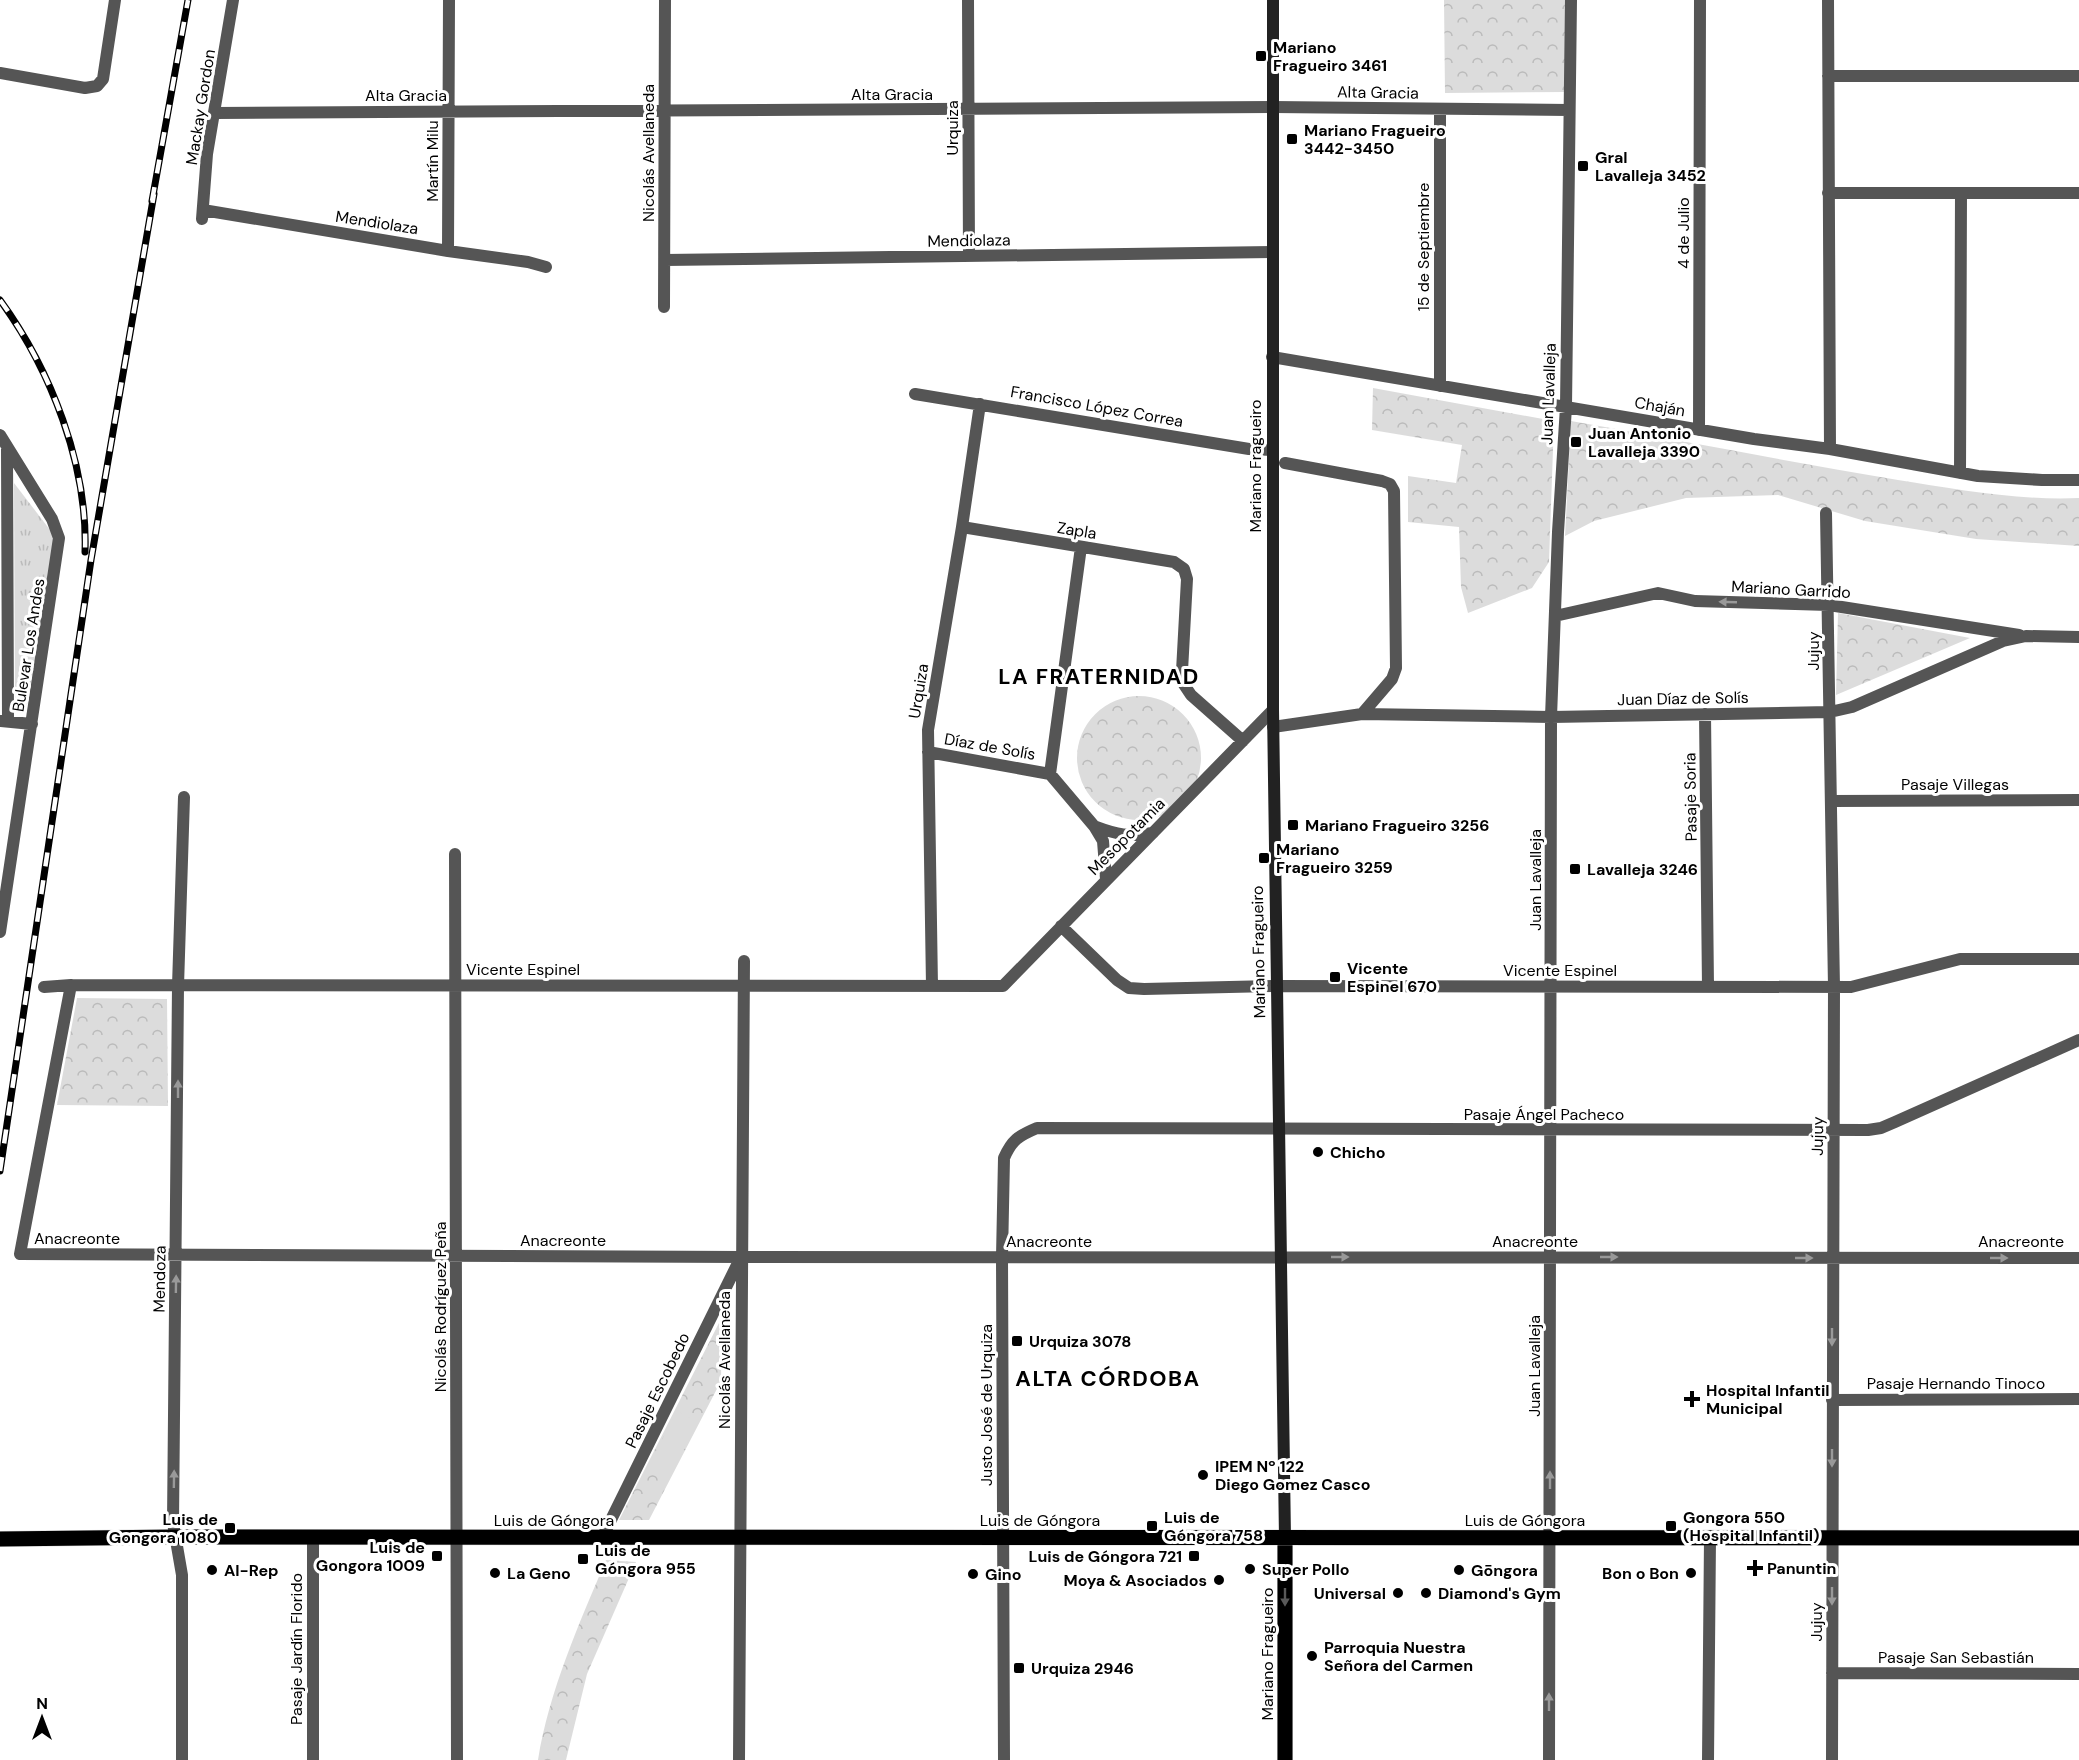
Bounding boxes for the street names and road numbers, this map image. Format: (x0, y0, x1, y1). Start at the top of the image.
street label: Mackay Gordon (181, 48, 220, 166)
street label: Alta Gracia (1337, 81, 1419, 104)
street label: Nicolás Avellaneda (638, 84, 659, 222)
street label: Alta Gracia (851, 84, 933, 105)
street label: Alta Gracia (365, 85, 447, 106)
street label: Urquiza (942, 100, 963, 156)
street label: Martín Milu (422, 120, 443, 202)
street label: 15 de Septiembre (1413, 183, 1434, 311)
street label: 4 de Julio (1673, 197, 1694, 269)
street label: Mendiolaza (334, 206, 420, 239)
street label: Mendiolaza (927, 229, 1011, 252)
street label: Juan Lavalleja (1536, 343, 1561, 445)
street label: Francisco López Correa (1009, 381, 1185, 432)
street label: Chaján (1633, 392, 1687, 421)
street label: Mariano Fragueiro (1245, 400, 1266, 532)
street label: Zapla (1056, 517, 1098, 544)
street label: Mariano Garrido (1731, 576, 1851, 603)
street label: Bulevar Los Andes (8, 577, 49, 713)
street label: Jujuy (1803, 631, 1824, 671)
street label: Urquiza (904, 662, 933, 720)
street label: Juan Díaz de Solís (1617, 687, 1749, 710)
street label: Díaz de Solís (943, 728, 1037, 765)
street label: Pasaje Soria (1679, 752, 1702, 842)
street label: Pasaje Villegas (1901, 774, 2009, 795)
street label: Mesopotamia (1083, 793, 1169, 879)
street label: Juan Lavalleja (1525, 829, 1546, 931)
street label: Mariano Fragueiro (1247, 885, 1270, 1019)
street label: Vicente Espinel (466, 959, 580, 980)
street label: Vicente Espinel (1503, 960, 1617, 981)
street label: Pasaje Ángel Pacheco (1464, 1104, 1624, 1125)
street label: Jujuy (1807, 1116, 1828, 1156)
street label: Nicolás Rodríguez Peña (430, 1222, 451, 1392)
street label: Anacreonte (34, 1228, 120, 1249)
street label: Anacreonte (520, 1230, 606, 1251)
street label: Anacreonte (1006, 1231, 1092, 1252)
street label: Anacreonte (1492, 1231, 1578, 1252)
street label: Anacreonte (1978, 1231, 2064, 1252)
street label: Mendoza (148, 1245, 171, 1313)
street label: Nicolás Avellaneda (714, 1291, 735, 1429)
street label: Juan Lavalleja (1524, 1315, 1545, 1417)
street label: Justo José de Urquiza (976, 1324, 997, 1486)
street label: Pasaje Escobedo (620, 1329, 694, 1451)
street label: Pasaje Hernando Tinoco (1867, 1373, 2045, 1394)
street label: Luis de Góngora (494, 1510, 614, 1531)
street label: Luis de Góngora (980, 1510, 1100, 1531)
street label: Luis de Góngora (1465, 1510, 1585, 1531)
street label: Pasaje Jardín Florido (286, 1573, 307, 1725)
street label: Mariano Fragueiro (1257, 1588, 1278, 1720)
street label: Jujuy (1806, 1602, 1827, 1642)
street label: Pasaje San Sebastián (1878, 1647, 2034, 1668)

